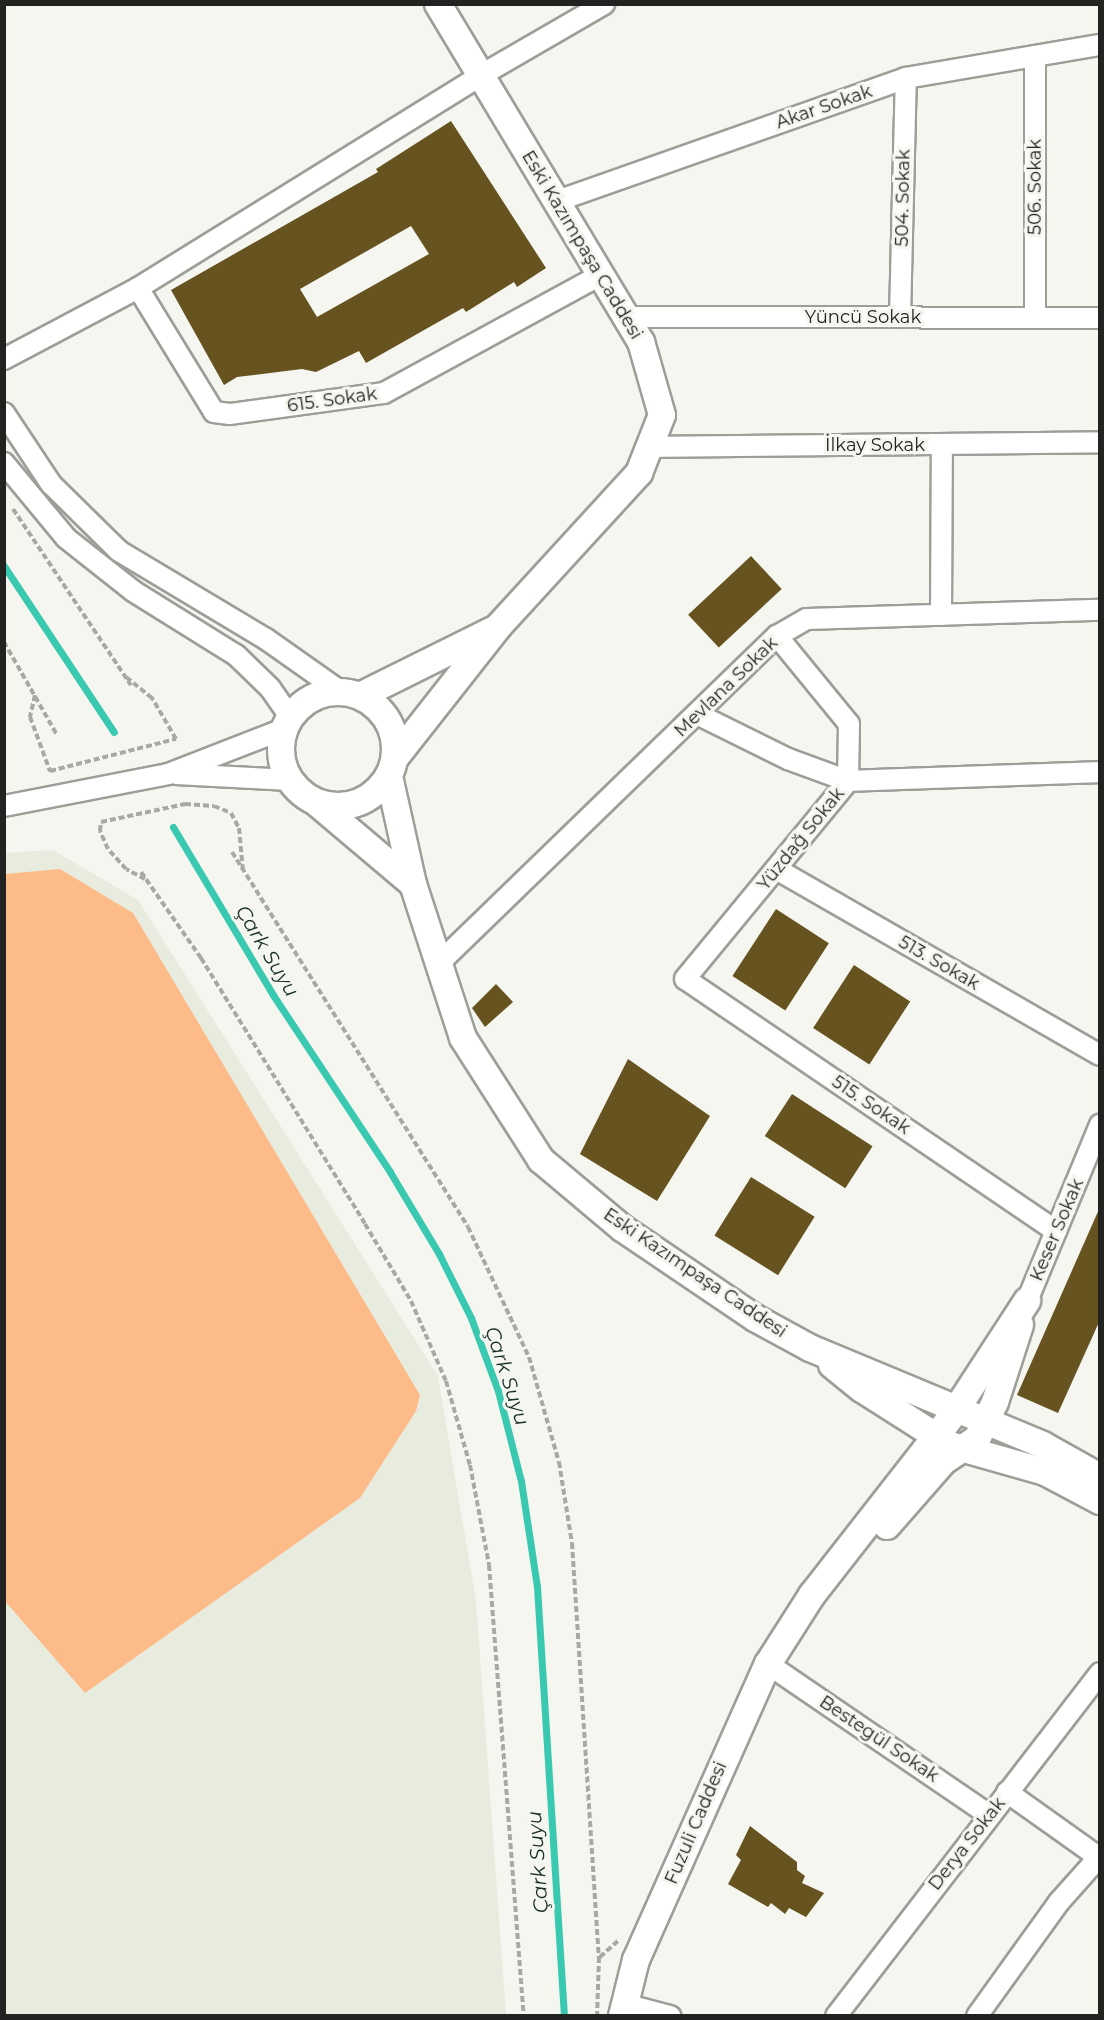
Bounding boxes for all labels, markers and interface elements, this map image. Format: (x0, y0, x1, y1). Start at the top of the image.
street label: Akar Sokak (773, 80, 875, 134)
street label: 506. Sokak (1024, 139, 1046, 235)
street label: Eski Kazımpaşa Caddesi (517, 147, 647, 343)
street label: 504. Sokak (891, 149, 915, 247)
street label: Yüncü Sokak (805, 306, 921, 328)
street label: 615. Sokak (286, 383, 378, 417)
street label: İlkay Sokak (825, 434, 925, 456)
street label: Mevlana Sokak (670, 632, 782, 742)
street label: Yüzdağ Sokak (753, 783, 849, 895)
water label: Çark Suyu (230, 901, 304, 1001)
street label: 513. Sokak (895, 931, 983, 995)
street label: 515. Sokak (828, 1071, 914, 1139)
street label: Keser Sokak (1026, 1176, 1088, 1284)
street label: Eski Kazımpaşa Caddesi (599, 1204, 791, 1342)
water label: Çark Suyu (480, 1324, 534, 1428)
street label: Bestegül Sokak (815, 1691, 943, 1787)
street label: Fuzuli Caddesi (660, 1758, 732, 1888)
street label: Derya Sokak (924, 1793, 1010, 1895)
water label: Çark Suyu (522, 1810, 554, 1914)

